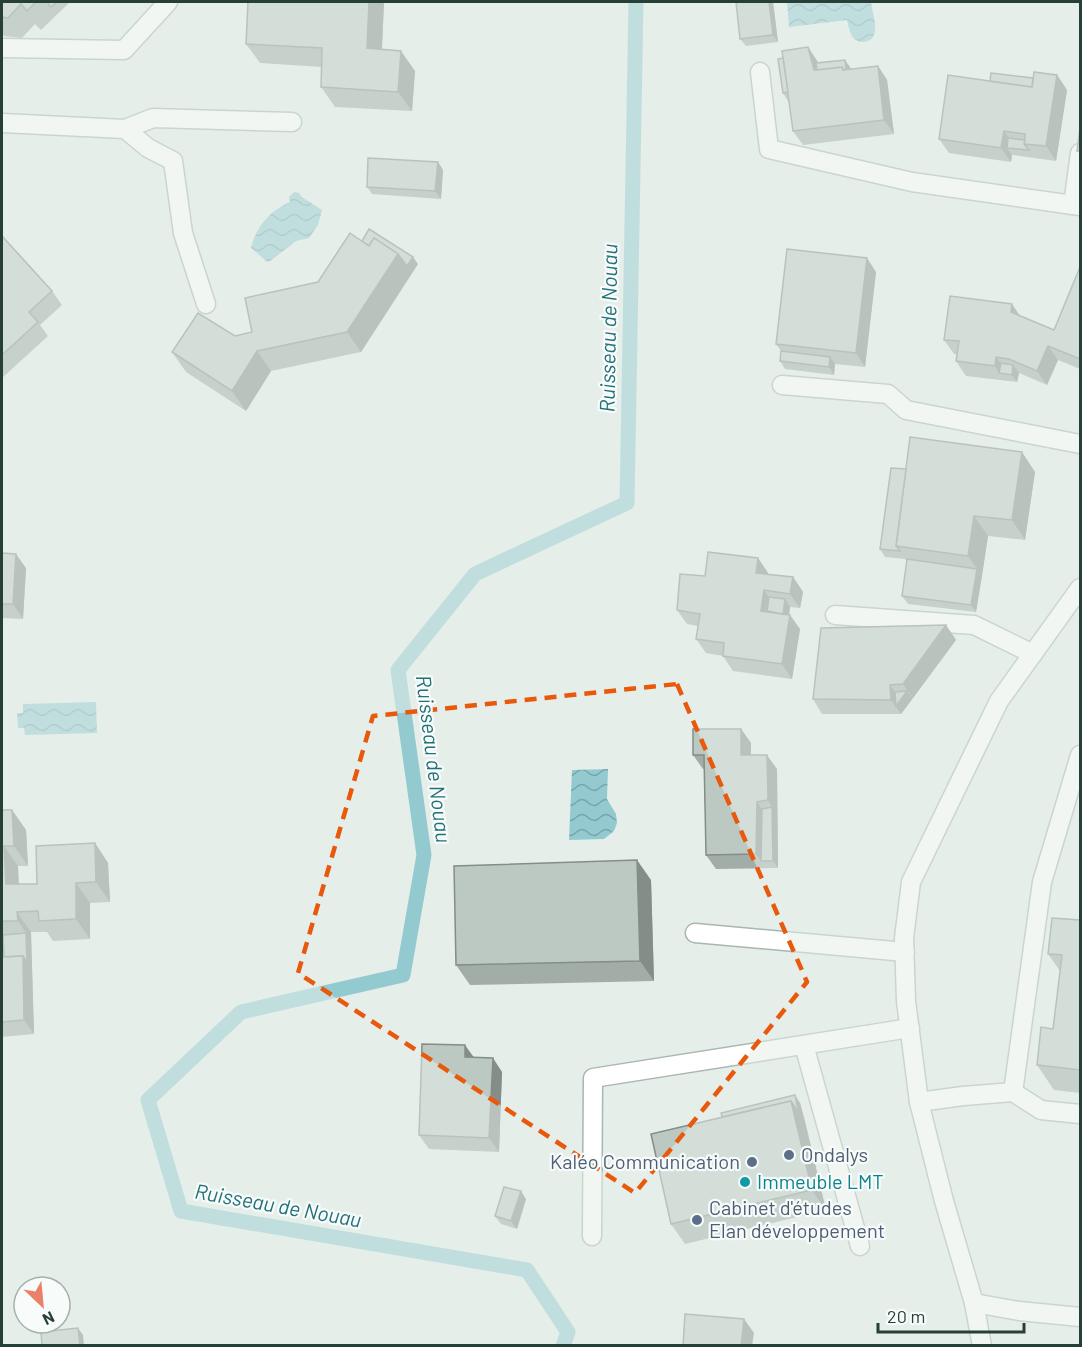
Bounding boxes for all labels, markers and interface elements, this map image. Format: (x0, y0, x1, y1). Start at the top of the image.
water label: Ruisseau de Nouau (594, 243, 621, 413)
water label: Ruisseau de Nouau (412, 674, 457, 844)
place label: Ondalys (801, 1142, 868, 1166)
marker: Ondalys (782, 1148, 796, 1162)
place label: Kaléo Communication (550, 1149, 740, 1173)
marker: Kaléo Communication (745, 1155, 759, 1169)
place label: Immeuble LMT (757, 1169, 884, 1193)
marker: Immeuble LMT (738, 1175, 752, 1189)
water label: Ruisseau de Nouau (193, 1178, 364, 1231)
place label: Cabinet d'études Elan développement (709, 1195, 885, 1242)
marker: Cabinet d'études Elan développement (690, 1213, 704, 1227)
north arrow (12, 1275, 72, 1335)
scale bar (878, 1296, 1024, 1334)
text: 20 m (887, 1305, 925, 1327)
text: N (40, 1308, 58, 1330)

